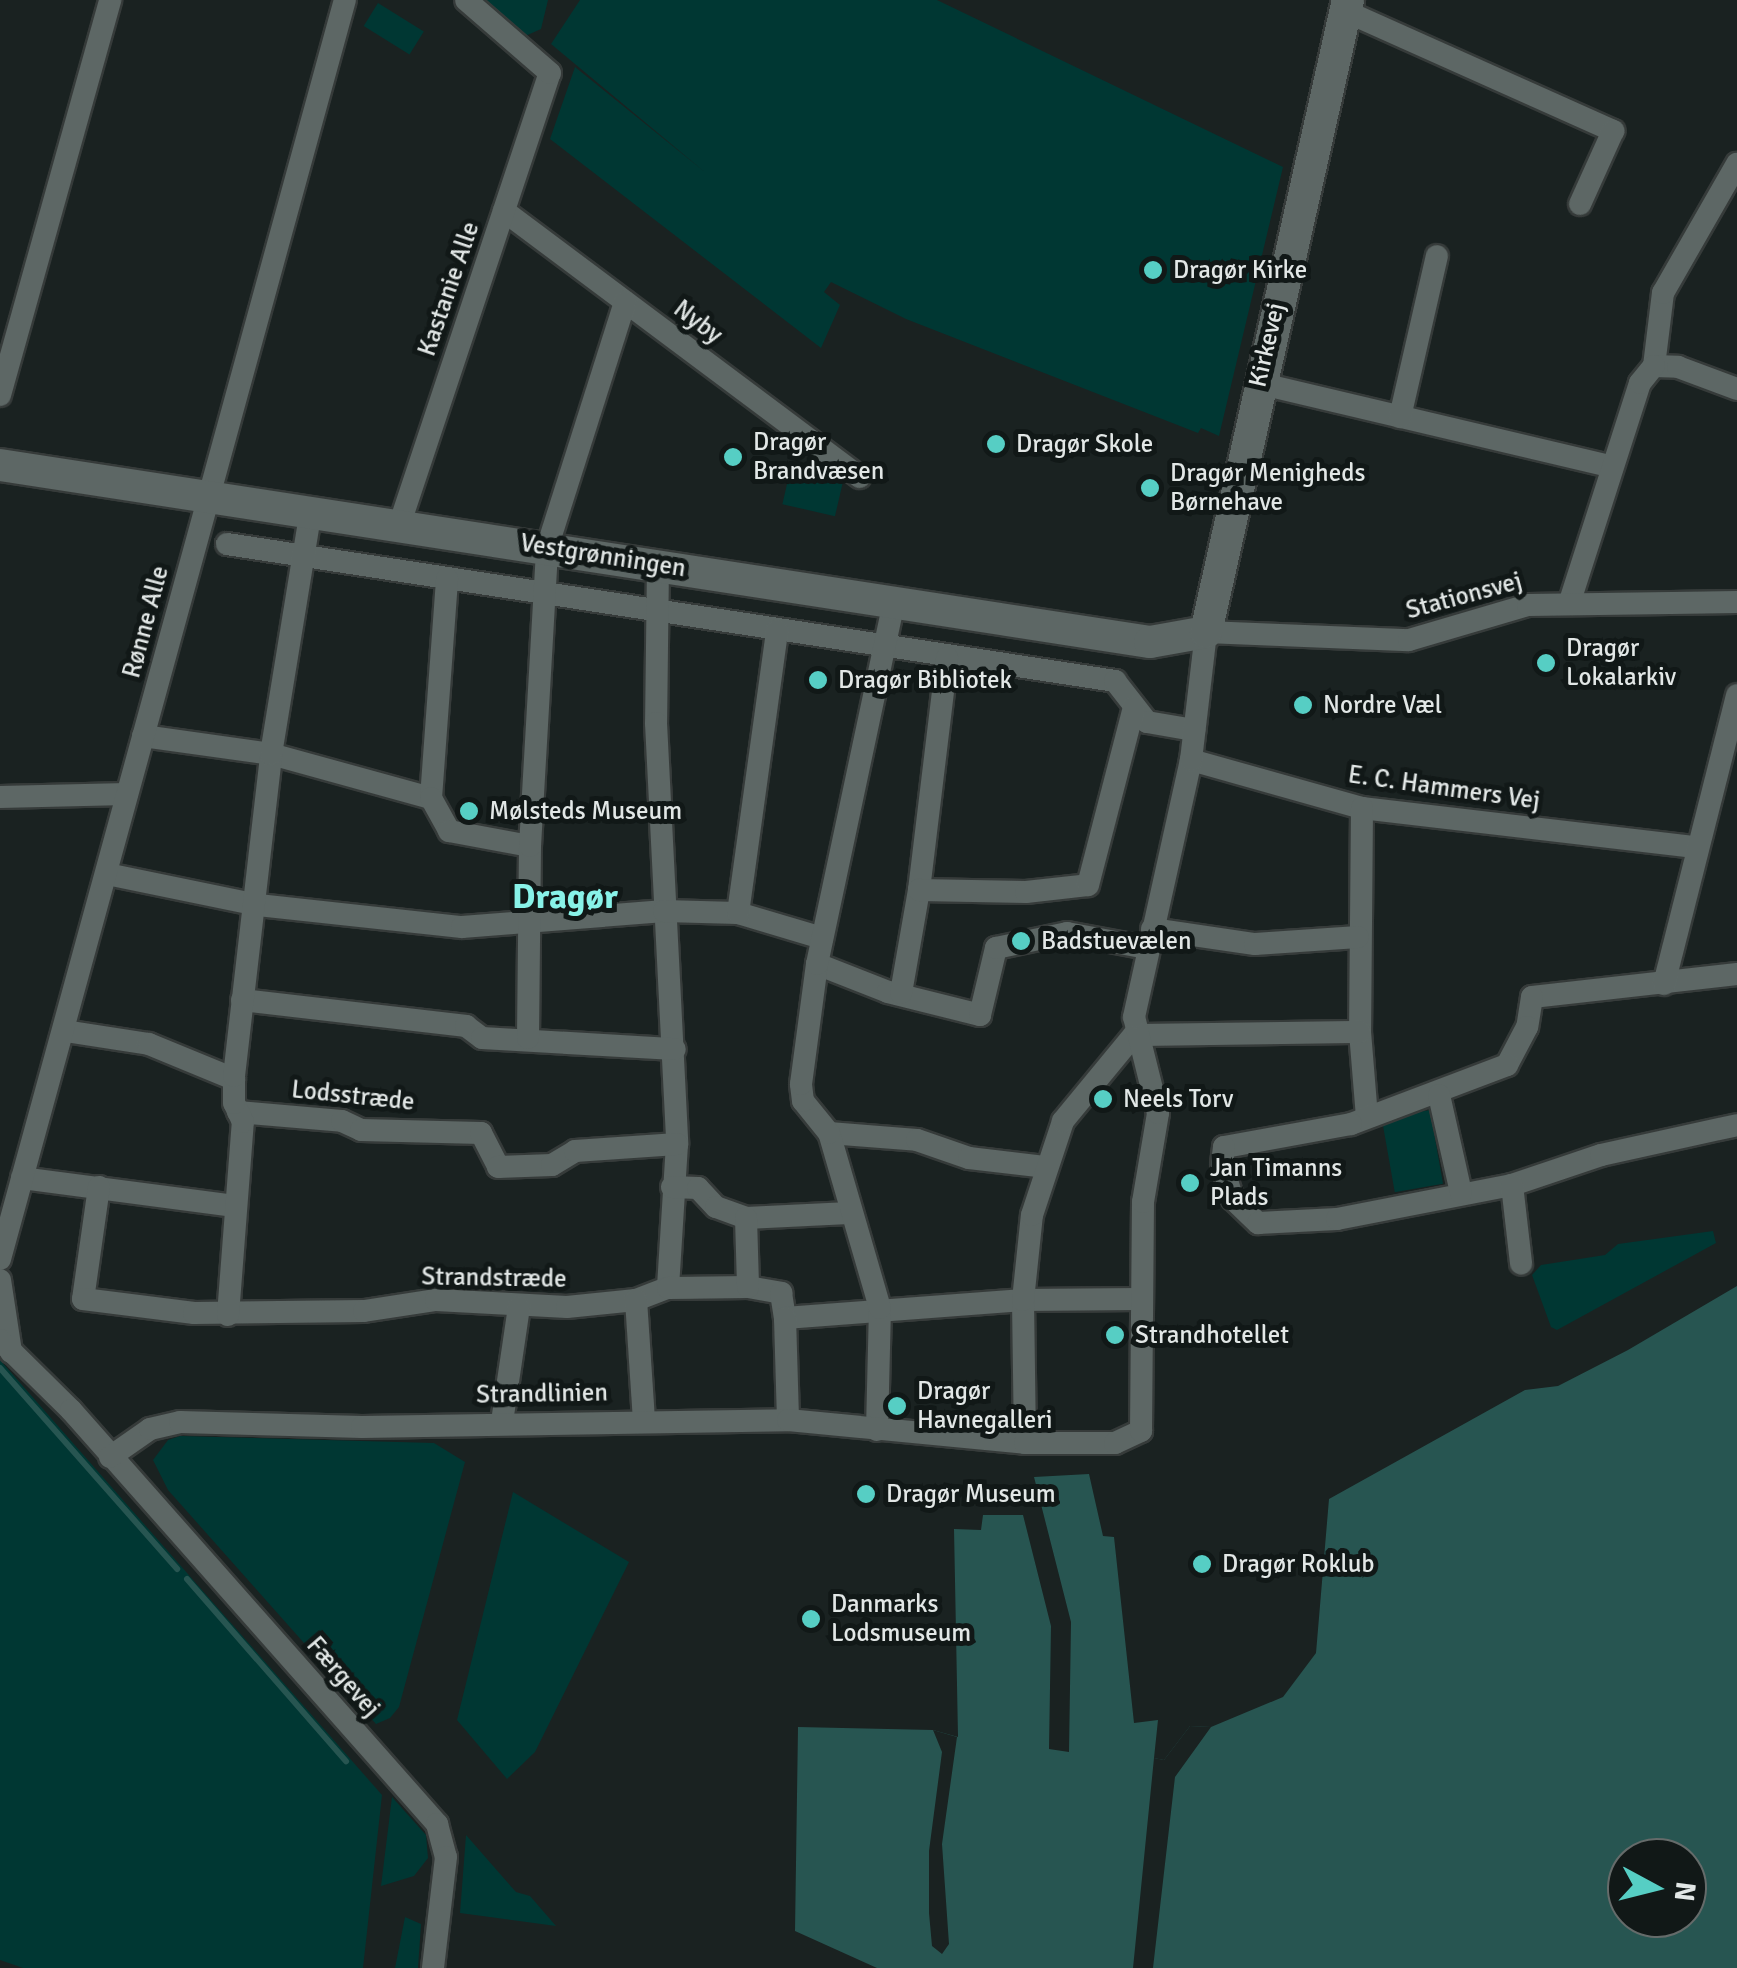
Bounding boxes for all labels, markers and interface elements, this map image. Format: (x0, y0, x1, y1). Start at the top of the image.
street label: Kastanie Alle (412, 218, 486, 360)
place label: Dragør Kirke (1173, 255, 1307, 285)
marker: Dragør Kirke (1142, 259, 1164, 281)
street label: Nyby (668, 294, 728, 350)
street label: Kirkevej (1243, 300, 1291, 390)
place label: Dragør Brandvæsen (753, 428, 884, 487)
place label: Dragør Skole (1016, 429, 1153, 459)
marker: Dragør Skole (985, 433, 1007, 455)
marker: Dragør Brandvæsen (722, 446, 744, 468)
place label: Dragør Menigheds Børnehave (1170, 459, 1365, 518)
marker: Dragør Menigheds Børnehave (1139, 477, 1161, 499)
street label: Vestgrønningen (518, 528, 688, 584)
street label: Rønne Alle (117, 563, 175, 681)
street label: Stationsvej (1403, 566, 1525, 626)
place label: Dragør Lokalarkiv (1566, 634, 1676, 693)
marker: Dragør Lokalarkiv (1535, 652, 1557, 674)
place label: Dragør Bibliotek (838, 665, 1012, 695)
marker: Dragør Bibliotek (807, 669, 829, 691)
place label: Nordre Væl (1323, 690, 1442, 720)
marker: Nordre Væl (1292, 694, 1314, 716)
street label: E. C. Hammers Vej (1346, 760, 1542, 816)
place label: Mølsteds Museum (489, 796, 682, 826)
marker: Mølsteds Museum (458, 800, 480, 822)
district label: Dragør (512, 876, 618, 918)
place label: Badstuevælen (1041, 926, 1192, 956)
marker: Badstuevælen (1010, 930, 1032, 952)
street label: Lodsstræde (290, 1075, 416, 1117)
place label: Neels Torv (1123, 1084, 1233, 1114)
marker: Neels Torv (1092, 1088, 1114, 1110)
place label: Jan Timanns Plads (1210, 1154, 1342, 1213)
marker: Jan Timanns Plads (1179, 1172, 1201, 1194)
street label: Strandstræde (421, 1262, 567, 1294)
place label: Strandhotellet (1135, 1320, 1289, 1350)
marker: Strandhotellet (1104, 1324, 1126, 1346)
place label: Dragør Havnegalleri (917, 1377, 1053, 1436)
street label: Strandlinien (476, 1378, 608, 1410)
marker: Dragør Havnegalleri (886, 1395, 908, 1417)
place label: Dragør Museum (886, 1479, 1056, 1509)
marker: Dragør Museum (855, 1483, 877, 1505)
place label: Dragør Roklub (1222, 1549, 1374, 1579)
marker: Dragør Roklub (1191, 1553, 1213, 1575)
place label: Danmarks Lodsmuseum (831, 1590, 971, 1649)
marker: Danmarks Lodsmuseum (800, 1608, 822, 1630)
street label: Færgevej (300, 1631, 386, 1723)
north arrow (1607, 1838, 1707, 1938)
text: N (1667, 1880, 1703, 1903)

